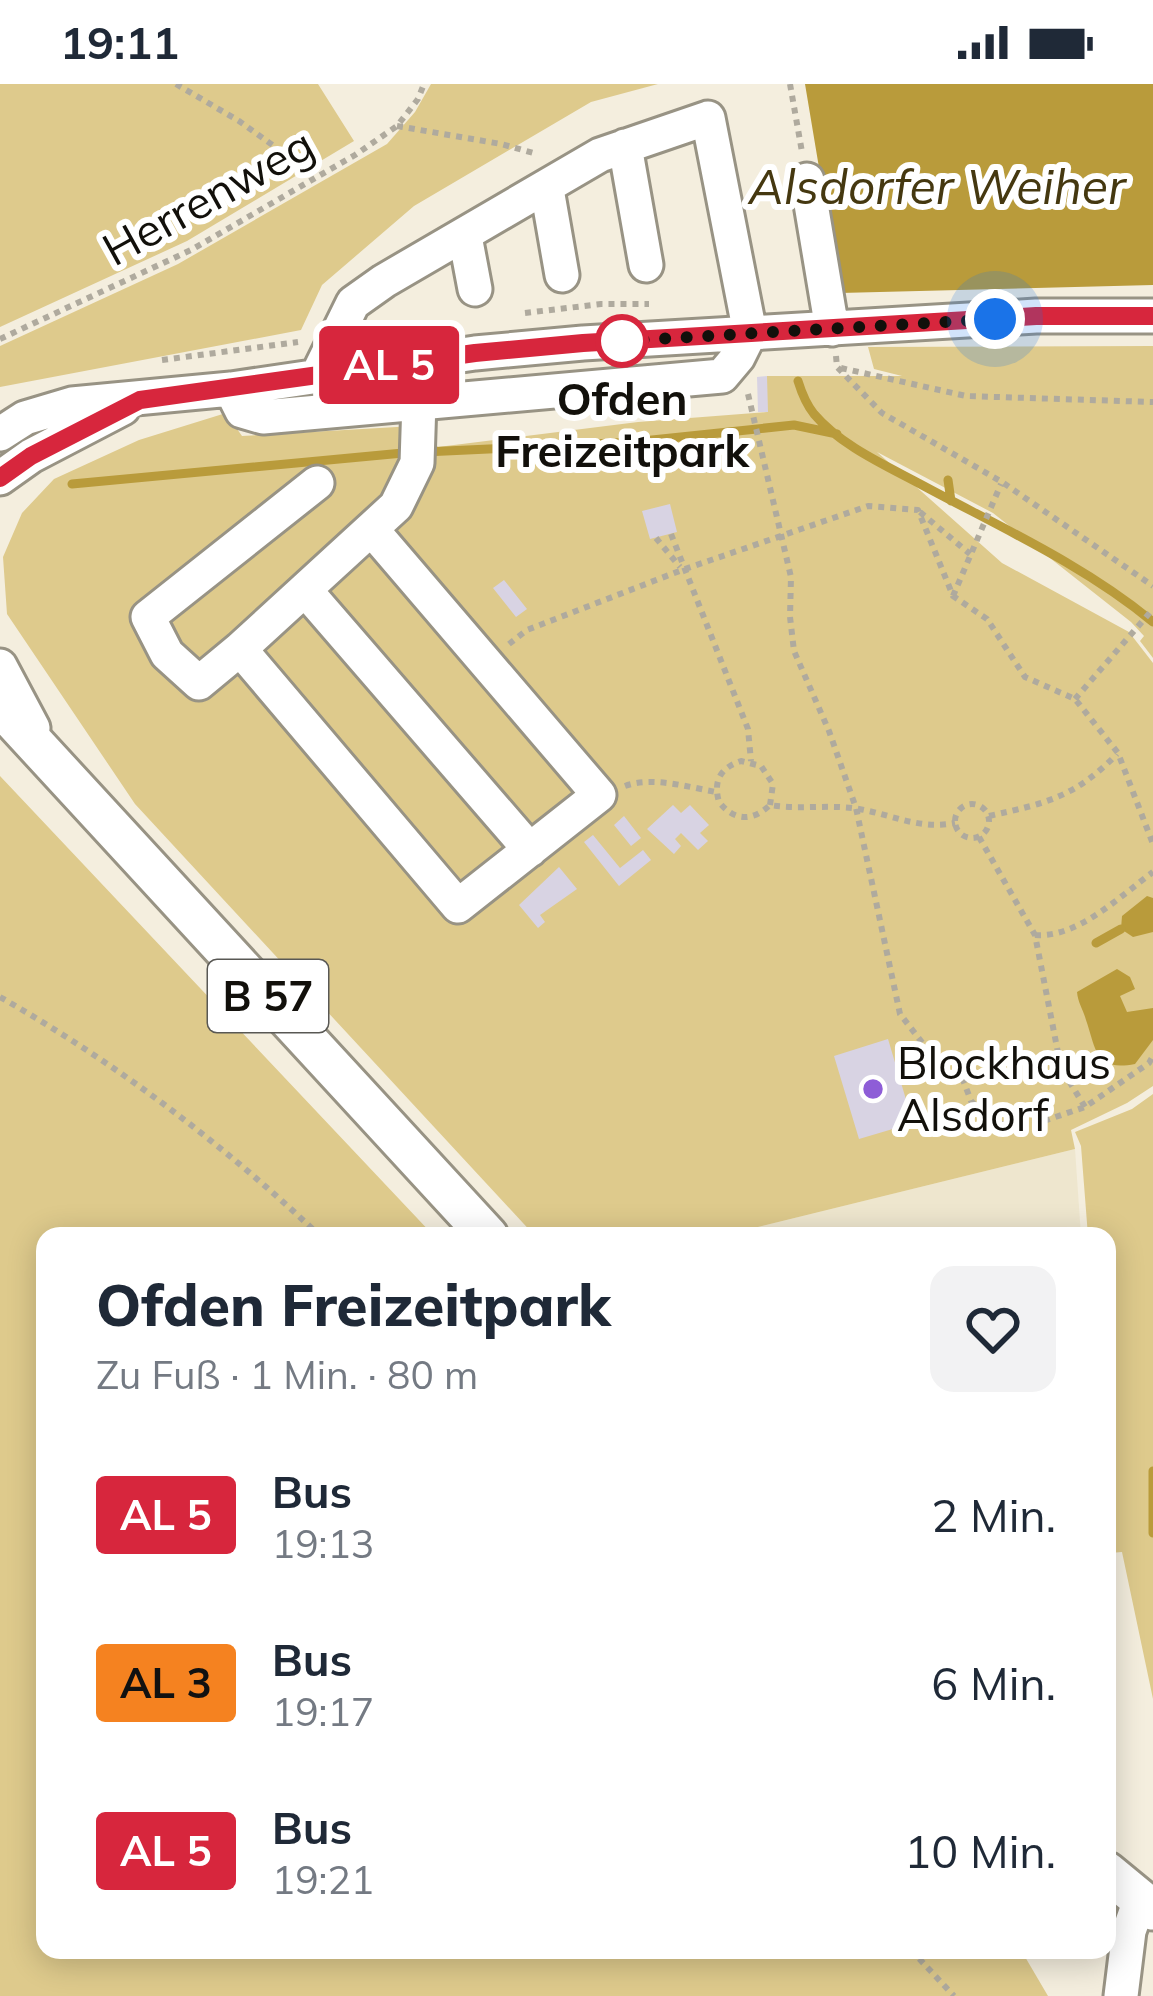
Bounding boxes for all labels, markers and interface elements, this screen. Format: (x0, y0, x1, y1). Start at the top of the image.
text: 19:11 (60, 14, 179, 70)
street label: Herrenweg (92, 115, 323, 277)
water label: Alsdorfer Weiher (747, 156, 1128, 216)
your location (965, 289, 1025, 349)
marker: Ofden Freizeitpark (597, 316, 647, 366)
line badge: AL 5 (305, 326, 473, 404)
text: AL 5 (343, 338, 435, 391)
place label: Ofden Freizeitpark (495, 370, 750, 478)
road number: B 57 (208, 960, 328, 1032)
place label: Blockhaus Alsdorf (897, 1034, 1111, 1142)
marker: Blockhaus Alsdorf (860, 1076, 886, 1102)
button: heart (930, 1266, 1056, 1392)
text: Ofden Freizeitpark (96, 1269, 611, 1340)
text: Zu Fuß · 1 Min. · 80 m (96, 1350, 478, 1399)
text: Bus (272, 1463, 352, 1519)
text: 2 Min. (931, 1487, 1056, 1543)
text: AL 5 (120, 1488, 212, 1541)
text: 19:13 (272, 1519, 374, 1568)
text: Bus (272, 1631, 352, 1687)
text: 6 Min. (931, 1655, 1056, 1711)
text: AL 3 (120, 1656, 212, 1709)
text: 19:17 (272, 1687, 374, 1736)
text: Bus (272, 1799, 352, 1855)
text: 10 Min. (904, 1823, 1056, 1879)
text: AL 5 (120, 1824, 212, 1877)
text: 19:21 (272, 1855, 374, 1904)

